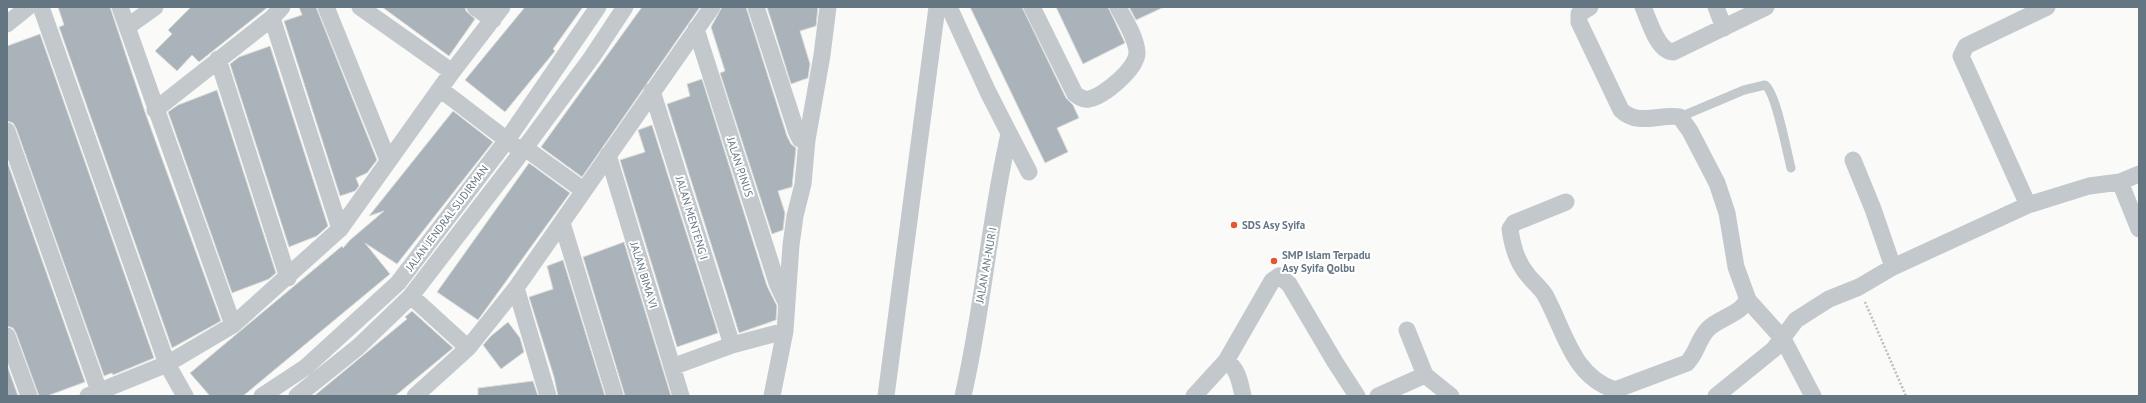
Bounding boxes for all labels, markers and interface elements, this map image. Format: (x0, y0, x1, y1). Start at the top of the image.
street label: JALAN PINUS (723, 134, 756, 199)
street label: JALAN JENDRAL SUDIRMAN (402, 162, 491, 275)
street label: JALAN MENTENG I (672, 174, 711, 261)
place label: SDS Asy Syifa (1242, 218, 1305, 232)
marker: SDS Asy Syifa (1229, 220, 1239, 230)
street label: JALAN AN-NUR I (972, 226, 1000, 305)
street label: JALAN BIMA VI (627, 239, 661, 310)
place label: SMP Islam Terpadu Asy Syifa Qolbu (1282, 248, 1371, 275)
marker: SMP Islam Terpadu Asy Syifa Qolbu (1269, 256, 1279, 266)

